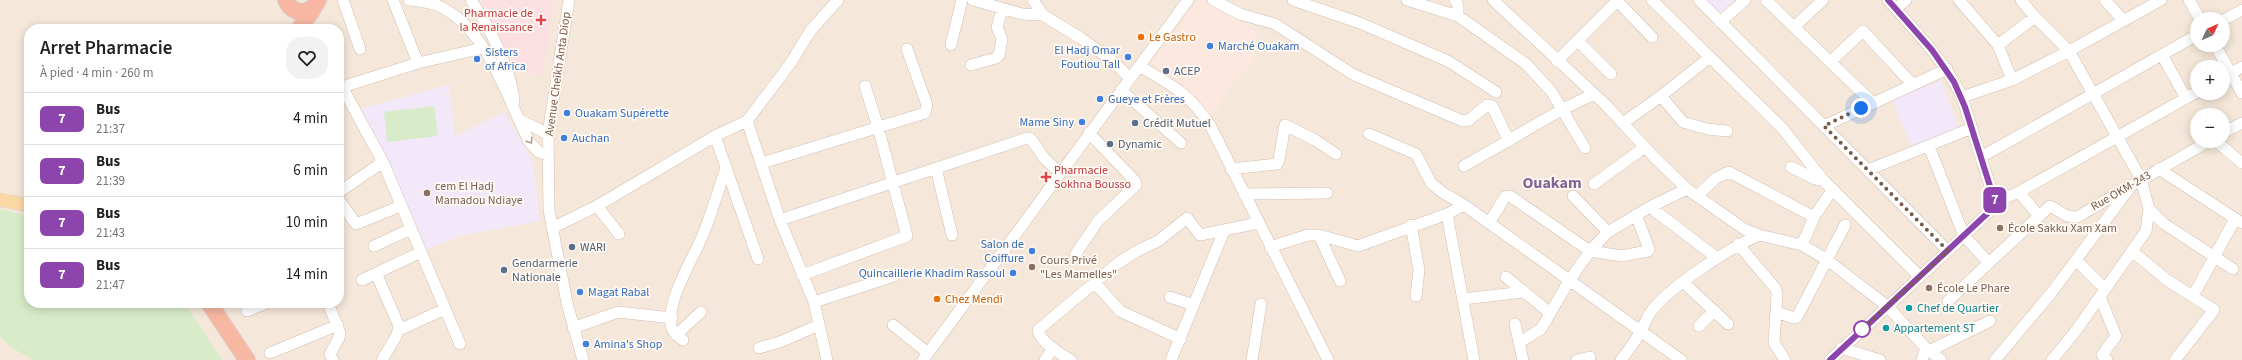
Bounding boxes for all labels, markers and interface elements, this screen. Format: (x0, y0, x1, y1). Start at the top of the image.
place label: Pharmacie de la Renaissance (459, 5, 533, 36)
street label: Avenue Cheikh Anta Diop (541, 10, 575, 137)
north arrow (2190, 12, 2230, 52)
map controls (2190, 12, 2230, 148)
marker: Pharmacie de la Renaissance (536, 15, 546, 25)
place label: Le Gastro (1149, 29, 1196, 46)
marker: Le Gastro (1136, 32, 1146, 42)
text: Arret Pharmacie (40, 35, 172, 62)
button: heart (286, 37, 328, 79)
place label: Marché Ouakam (1218, 38, 1300, 55)
marker: Marché Ouakam (1205, 41, 1215, 51)
place label: El Hadj Omar Foutiou Tall (1054, 42, 1121, 73)
place label: Sisters of Africa (485, 44, 526, 75)
marker: El Hadj Omar Foutiou Tall (1123, 52, 1133, 62)
marker: Sisters of Africa (472, 54, 482, 64)
button: + (2190, 60, 2230, 100)
place label: ACEP (1174, 63, 1201, 80)
text: À pied · 4 min · 260 m (40, 64, 154, 82)
marker: ACEP (1161, 66, 1171, 76)
place label: Gueye et Frères (1108, 91, 1185, 108)
marker: Gueye et Frères (1095, 94, 1105, 104)
your location (1851, 98, 1871, 118)
text: Bus (96, 99, 120, 120)
place label: Ouakam Supérette (575, 105, 669, 122)
text: 4 min (293, 108, 328, 129)
marker: Ouakam Supérette (562, 108, 572, 118)
button: − (2190, 108, 2230, 148)
text: 7 (58, 109, 66, 129)
place label: Mame Siny (1019, 114, 1074, 131)
place label: Crédit Mutuel (1143, 115, 1211, 132)
marker: Mame Siny (1077, 117, 1087, 127)
marker: Crédit Mutuel (1130, 118, 1140, 128)
text: 21:37 (96, 120, 125, 138)
place label: Auchan (572, 130, 610, 147)
marker: Auchan (559, 133, 569, 143)
place label: Dynamic (1118, 136, 1162, 153)
one-way arrow (525, 137, 533, 144)
marker: Dynamic (1105, 139, 1115, 149)
text: Bus (96, 151, 120, 172)
text: 6 min (293, 160, 328, 181)
text: 7 (58, 161, 66, 181)
place label: Pharmacie Sokhna Bousso (1054, 162, 1131, 193)
street label: Rue OKM-243 (2088, 167, 2154, 215)
text: 21:39 (96, 172, 125, 190)
marker: Pharmacie Sokhna Bousso (1041, 172, 1051, 182)
district label: Ouakam (1522, 172, 1582, 194)
place label: cem El Hadj Mamadou Ndiaye (435, 178, 523, 209)
line badge: 7 (1982, 187, 2008, 213)
marker: cem El Hadj Mamadou Ndiaye (422, 188, 432, 198)
text: 7 (1991, 190, 1999, 210)
text: Bus (96, 203, 120, 224)
text: 10 min (286, 212, 328, 233)
text: 7 (58, 213, 66, 233)
place label: École Sakku Xam Xam (2008, 220, 2117, 237)
marker: École Sakku Xam Xam (1995, 223, 2005, 233)
text: 21:43 (96, 224, 125, 242)
place label: Salon de Coiffure (980, 236, 1024, 267)
place label: WARI (580, 239, 606, 256)
marker: WARI (567, 242, 577, 252)
marker: Salon de Coiffure (1027, 246, 1037, 256)
place label: Cours Privé "Les Mamelles" (1040, 252, 1117, 283)
text: Bus (96, 255, 120, 276)
place label: Gendarmerie Nationale (512, 255, 578, 286)
marker: Cours Privé "Les Mamelles" (1027, 262, 1037, 272)
text: 14 min (286, 264, 328, 285)
text: 7 (58, 265, 66, 285)
marker: Gendarmerie Nationale (499, 265, 509, 275)
place label: Quincaillerie Khadim Rassoul (859, 265, 1005, 282)
marker: Quincaillerie Khadim Rassoul (1008, 268, 1018, 278)
text: 21:47 (96, 276, 125, 294)
place label: École Le Phare (1937, 280, 2010, 297)
marker: École Le Phare (1924, 283, 1934, 293)
place label: Magat Rabal (588, 284, 649, 301)
marker: Magat Rabal (575, 287, 585, 297)
place label: Chez Mendi (945, 291, 1003, 308)
marker: Chez Mendi (932, 294, 942, 304)
place label: Chef de Quartier (1917, 300, 2000, 317)
marker: Chef de Quartier (1904, 303, 1914, 313)
unlabelled marker (1853, 320, 1871, 338)
place label: Appartement ST (1894, 320, 1976, 337)
marker: Appartement ST (1881, 323, 1891, 333)
place label: Amina's Shop (594, 336, 663, 353)
marker: Amina's Shop (581, 339, 591, 349)

